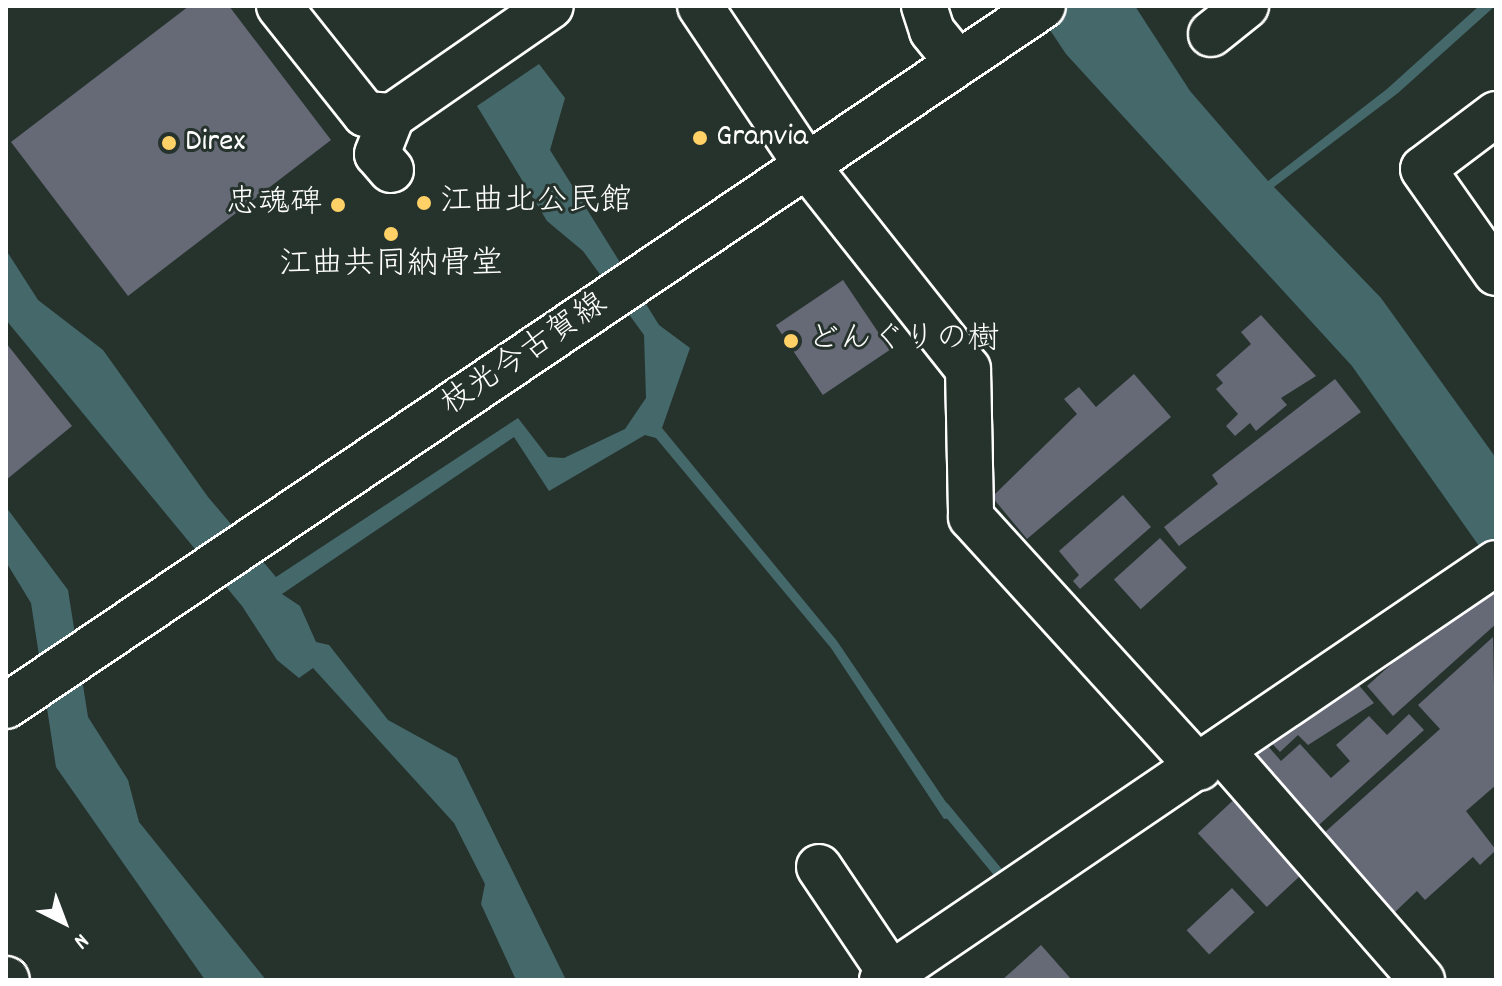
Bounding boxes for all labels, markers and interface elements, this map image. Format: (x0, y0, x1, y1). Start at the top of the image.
place label: Granvia (716, 119, 808, 157)
place label: Direx (185, 124, 245, 162)
marker: Granvia (691, 129, 709, 147)
marker: Direx (160, 134, 178, 152)
place label: 江曲北公民館 (440, 184, 632, 222)
place label: 忠魂碑 (226, 186, 322, 224)
marker: 江曲北公民館 (415, 194, 433, 212)
marker: 忠魂碑 (329, 196, 347, 214)
marker: 江曲共同納骨堂 (382, 225, 400, 243)
place label: 江曲共同納骨堂 (279, 247, 503, 285)
street label: 枝光今古賀線 (435, 286, 615, 426)
place label: どんぐりの樹 (807, 322, 999, 360)
marker: どんぐりの樹 (782, 332, 800, 350)
north arrow (24, 882, 104, 962)
text: N (66, 925, 95, 955)

